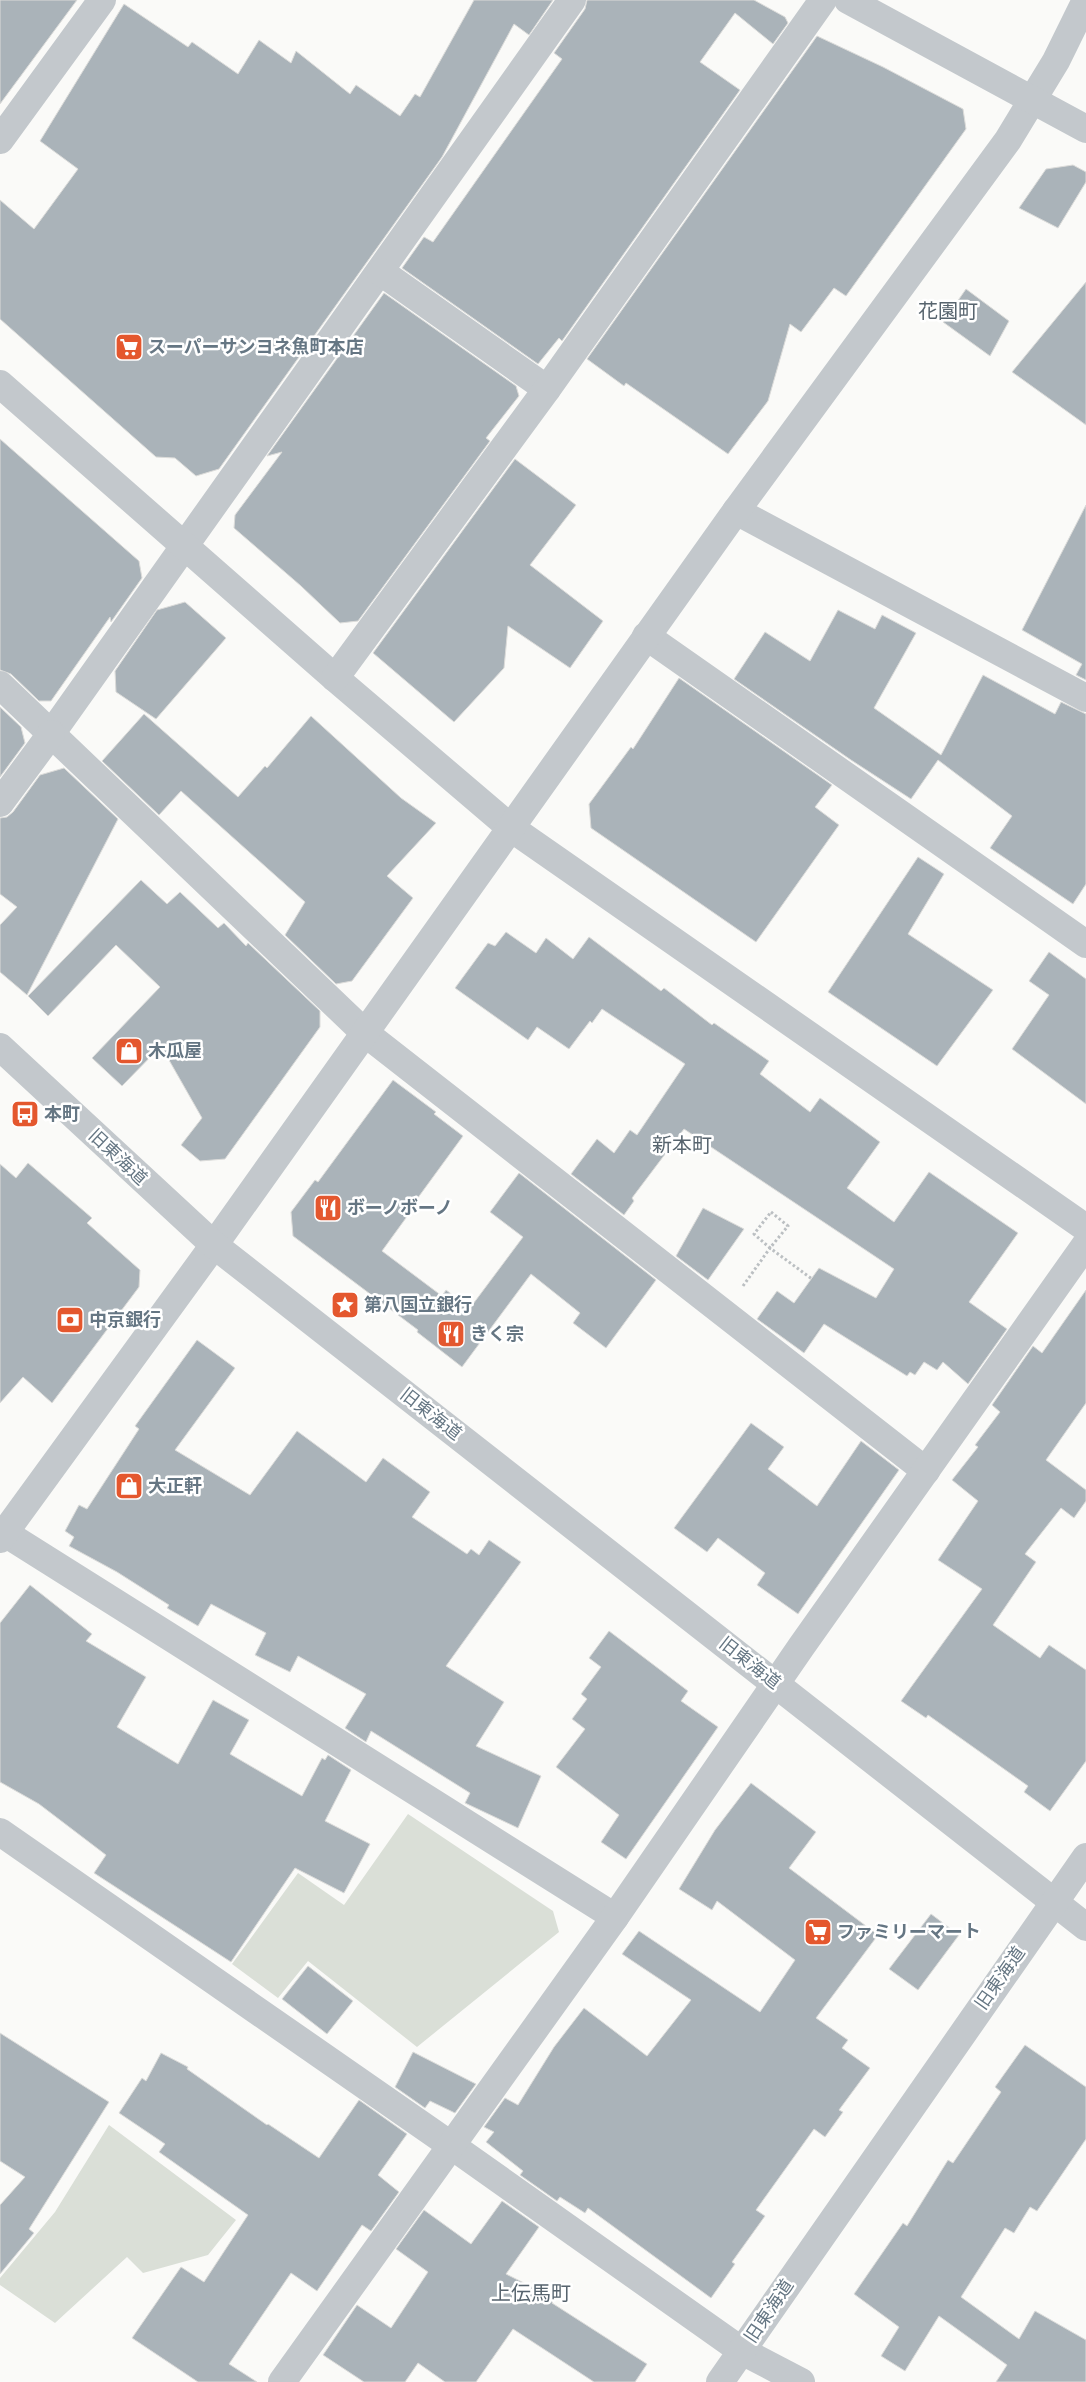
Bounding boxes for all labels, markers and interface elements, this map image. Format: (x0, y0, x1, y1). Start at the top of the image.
district label: 花園町 (918, 297, 978, 324)
supermarket icon: スーパーサンヨネ魚町本店 (114, 332, 144, 362)
place label: スーパーサンヨネ魚町本店 (148, 334, 363, 358)
shop icon: 木瓜屋 (114, 1036, 144, 1066)
place label: 木瓜屋 (148, 1038, 202, 1062)
bus stop icon: 本町 (10, 1099, 40, 1129)
place label: 本町 (44, 1101, 80, 1125)
street label: 旧東海道 (84, 1123, 153, 1190)
district label: 新本町 (652, 1131, 712, 1158)
restaurant icon: ボーノボーノ (313, 1193, 343, 1223)
place label: ボーノボーノ (347, 1195, 453, 1219)
place icon: 第八国立銀行 (330, 1290, 360, 1320)
place label: 第八国立銀行 (364, 1292, 472, 1316)
bank icon: 中京銀行 (55, 1305, 85, 1335)
place label: 中京銀行 (89, 1307, 161, 1331)
restaurant icon: きく宗 (436, 1319, 466, 1349)
place label: きく宗 (470, 1321, 524, 1345)
street label: 旧東海道 (396, 1382, 467, 1445)
shop icon: 大正軒 (114, 1471, 144, 1501)
place label: 大正軒 (148, 1473, 202, 1497)
street label: 旧東海道 (715, 1631, 786, 1694)
supermarket icon: ファミリーマート (803, 1917, 833, 1947)
place label: ファミリーマート (837, 1919, 981, 1943)
street label: 旧東海道 (969, 1941, 1030, 2014)
street label: 旧東海道 (738, 2274, 798, 2347)
district label: 上伝馬町 (491, 2279, 571, 2306)

